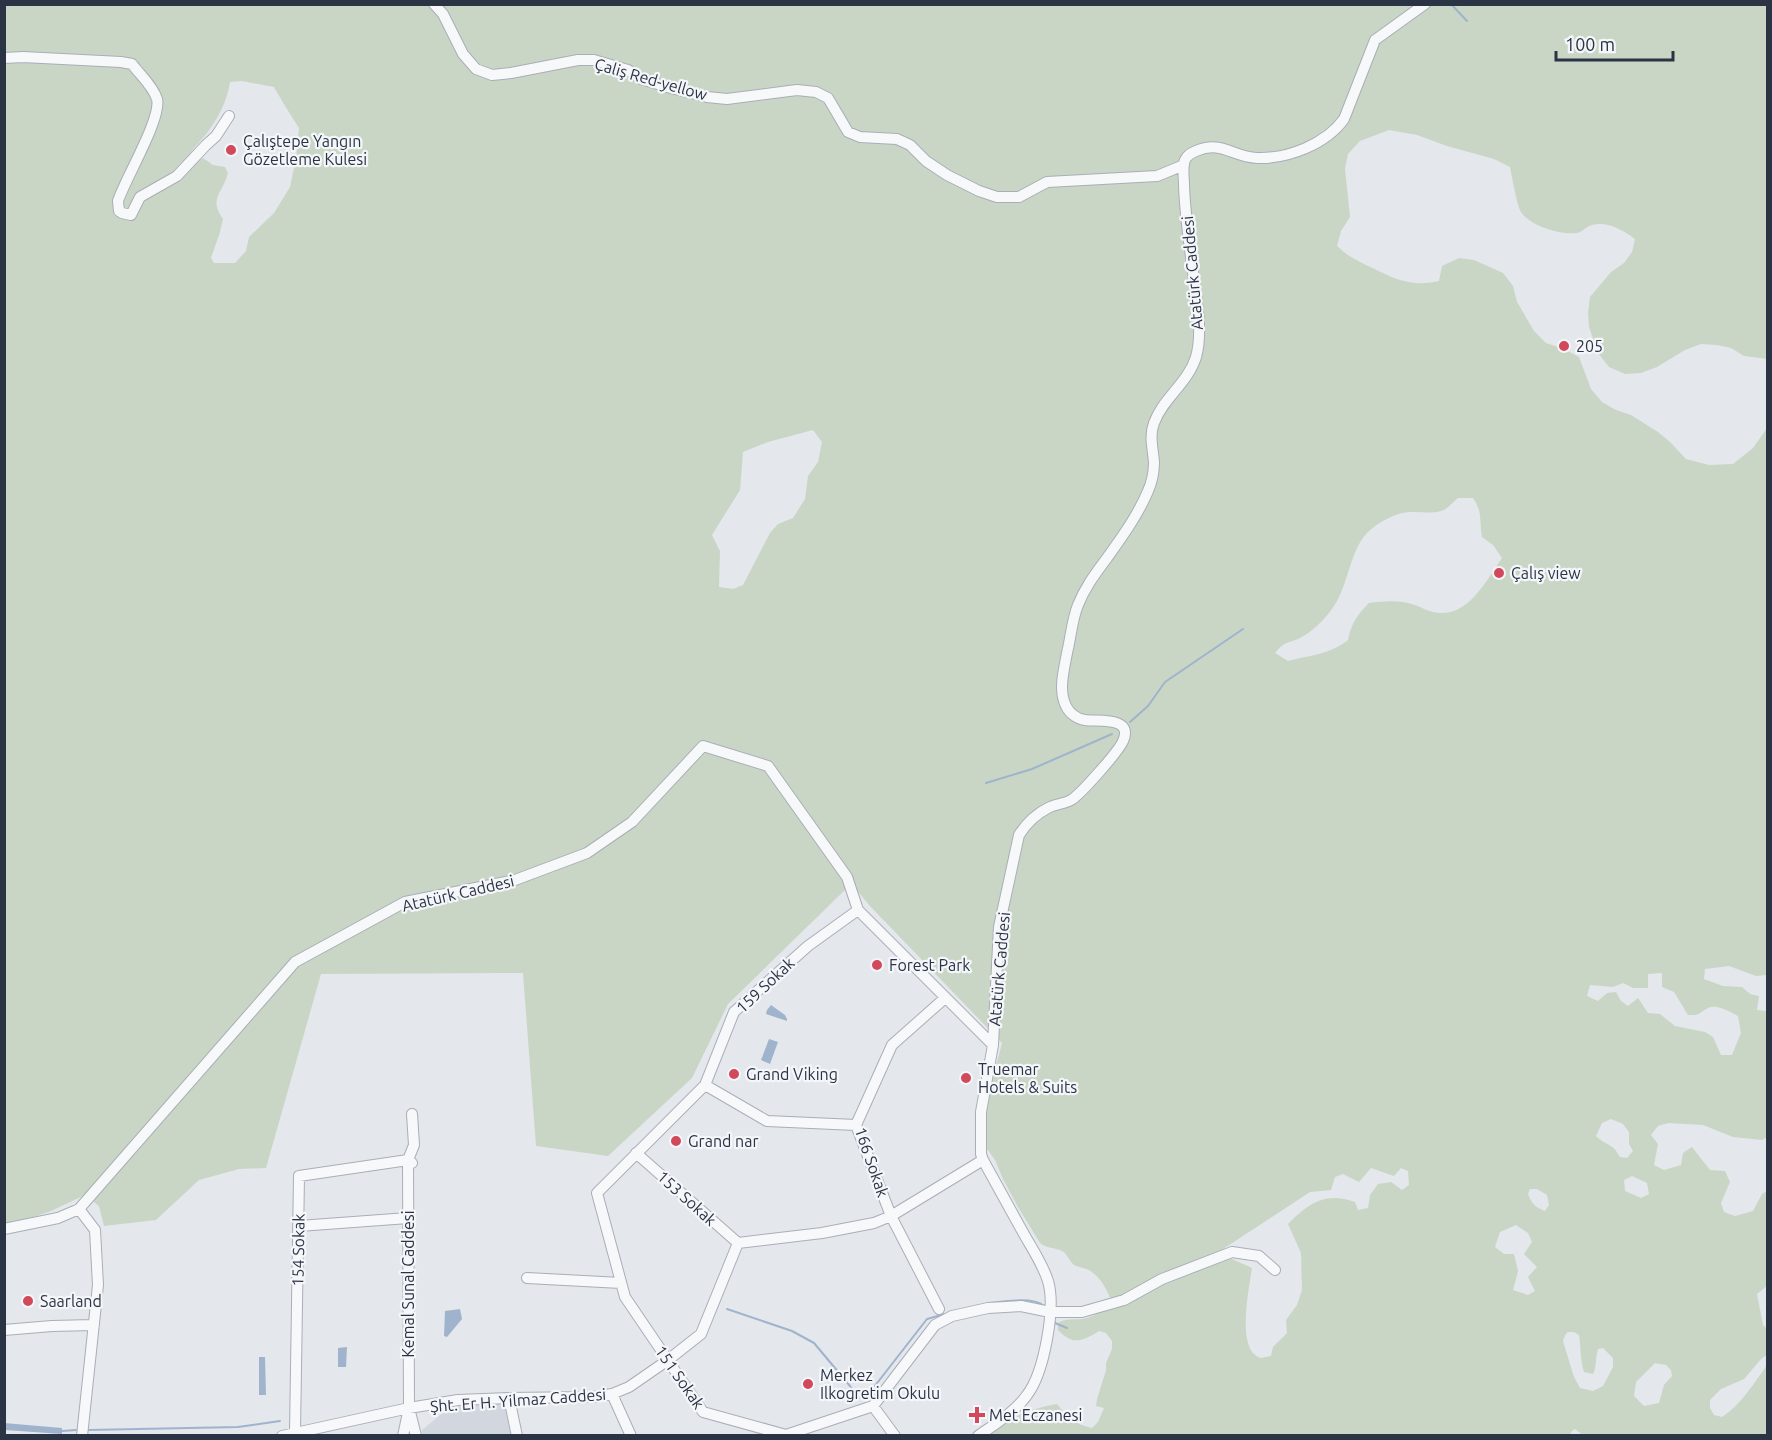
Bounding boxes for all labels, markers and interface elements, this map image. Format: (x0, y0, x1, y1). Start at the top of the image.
scale bar (1556, 24, 1673, 62)
text: 100 m (1565, 34, 1615, 54)
street label: Çaliş Red-yellow (593, 54, 710, 104)
place label: Çalıştepe Yangın Gözetleme Kulesi (243, 132, 367, 168)
marker: Çalıştepe Yangın Gözetleme Kulesi (224, 143, 238, 157)
street label: Atatürk Caddesi (1178, 215, 1206, 331)
place label: 205 (1576, 337, 1603, 355)
marker: 205 (1557, 339, 1571, 353)
place label: Çalış view (1511, 564, 1581, 582)
marker: Çalış view (1492, 566, 1506, 580)
street label: Atatürk Caddesi (400, 871, 516, 915)
street label: Atatürk Caddesi (985, 911, 1013, 1027)
street label: 159 Sokak (732, 954, 798, 1016)
place label: Forest Park (889, 956, 970, 974)
marker: Forest Park (870, 958, 884, 972)
place label: Truemar Hotels & Suits (978, 1060, 1077, 1096)
place label: Grand Viking (746, 1065, 838, 1083)
marker: Grand Viking (727, 1067, 741, 1081)
marker: Truemar Hotels & Suits (959, 1071, 973, 1085)
street label: 166 Sokak (852, 1125, 892, 1199)
place label: Grand nar (688, 1132, 758, 1150)
marker: Grand nar (669, 1134, 683, 1148)
street label: 153 Sokak (654, 1167, 720, 1229)
street label: Kemal Sunal Caddesi (399, 1210, 417, 1358)
street label: 154 Sokak (288, 1213, 308, 1287)
place label: Saarland (40, 1292, 102, 1310)
marker: Saarland (21, 1294, 35, 1308)
street label: 151 Sokak (652, 1342, 708, 1412)
place label: Merkez Ilkogretim Okulu (820, 1366, 940, 1402)
marker: Merkez Ilkogretim Okulu (801, 1377, 815, 1391)
street label: Şht. Er H. Yilmaz Caddesi (429, 1385, 607, 1415)
place label: Met Eczanesi (989, 1406, 1082, 1424)
marker: Met Eczanesi (970, 1408, 984, 1422)

